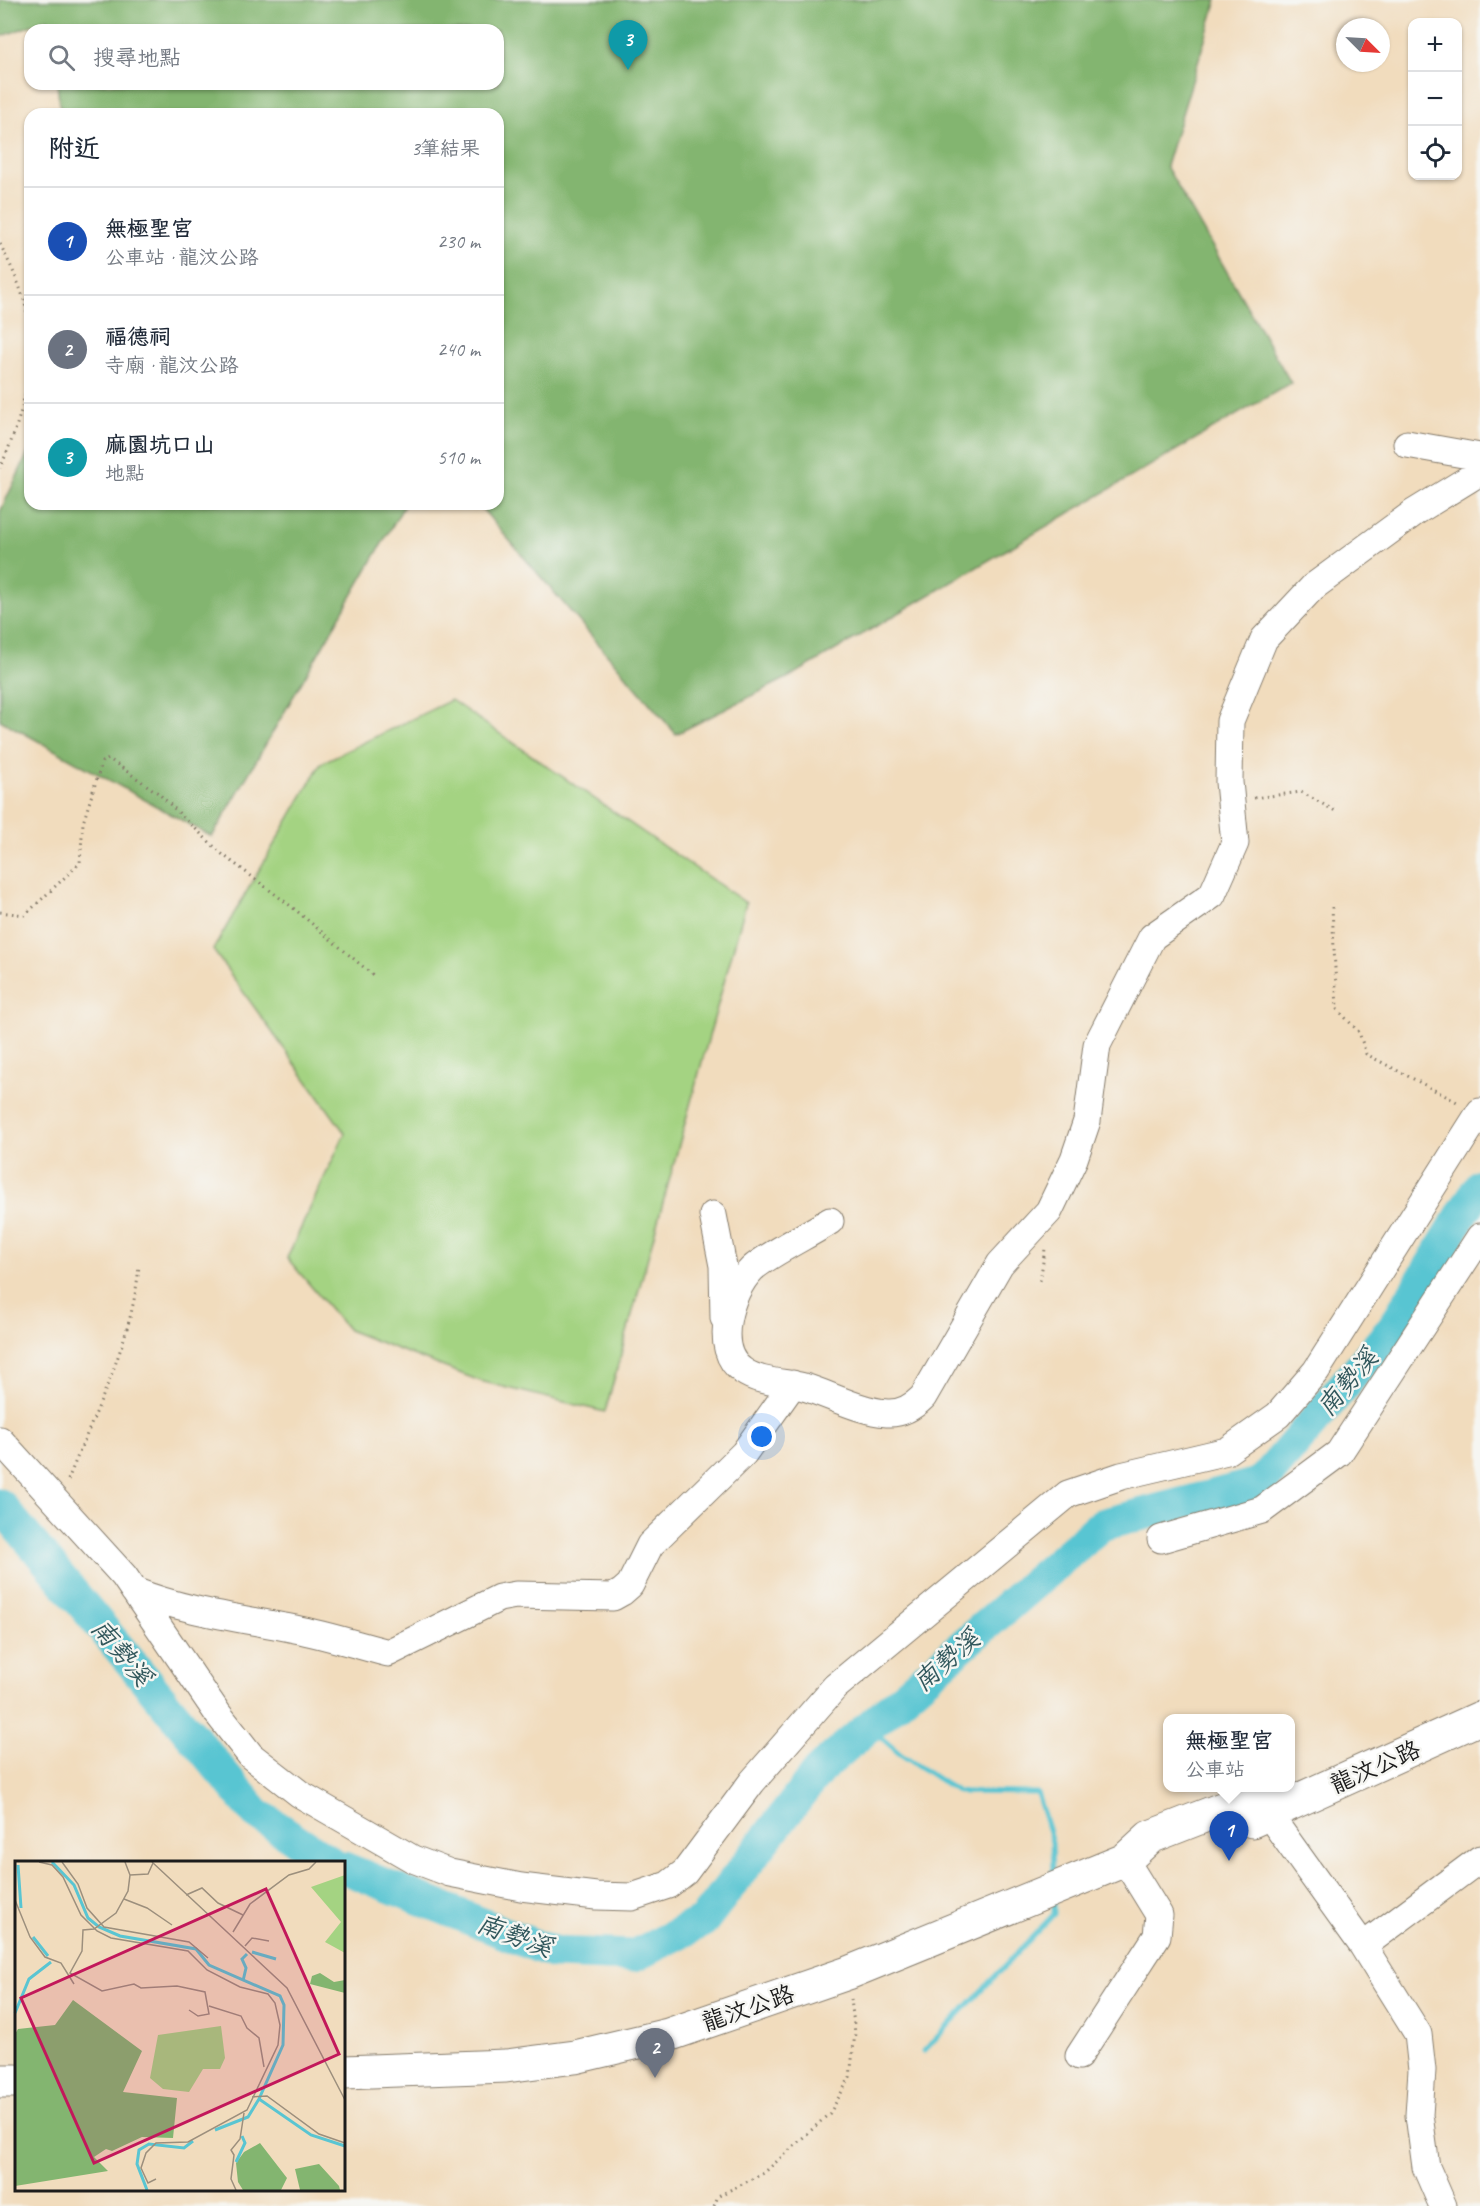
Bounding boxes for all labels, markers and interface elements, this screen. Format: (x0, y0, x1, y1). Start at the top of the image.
north arrow (1336, 18, 1390, 72)
map controls (1408, 18, 1462, 180)
button: + (1408, 18, 1462, 72)
pin: 3 (608, 20, 648, 70)
search box (24, 24, 504, 90)
icon: search (45, 41, 78, 74)
text: 搜尋地點 (93, 44, 181, 72)
button: − (1408, 72, 1462, 126)
button: locate (1408, 126, 1462, 180)
text: 附近 (48, 132, 100, 165)
text: 3筆結果 (411, 136, 480, 161)
text: 無極聖宮 (105, 215, 193, 243)
text: 1 (63, 229, 72, 254)
text: 230 m (437, 229, 480, 254)
text: 公車站 · 龍汶公路 (105, 245, 258, 270)
text: 福德祠 (105, 323, 171, 351)
text: 2 (63, 337, 72, 362)
text: 240 m (437, 337, 480, 362)
text: 寺廟 · 龍汶公路 (105, 353, 238, 378)
text: 麻園坑口山 (105, 431, 215, 459)
text: 3 (63, 445, 72, 470)
text: 510 m (437, 445, 480, 470)
text: 地點 (105, 461, 145, 486)
water label: 南勢溪 (1310, 1340, 1386, 1423)
your location (747, 1422, 776, 1451)
water label: 南勢溪 (84, 1612, 161, 1694)
water label: 南勢溪 (906, 1621, 988, 1698)
popup (1163, 1714, 1295, 1792)
text: 無極聖宮 (1185, 1727, 1273, 1755)
street label: 龍汶公路 (1325, 1734, 1425, 1800)
text: 公車站 (1185, 1757, 1245, 1782)
pin: 1 (1210, 1812, 1248, 1861)
inset map (15, 1861, 345, 2191)
water label: 南勢溪 (473, 1907, 559, 1965)
street label: 龍汶公路 (698, 1978, 798, 2038)
pin: 2 (636, 2028, 674, 2078)

